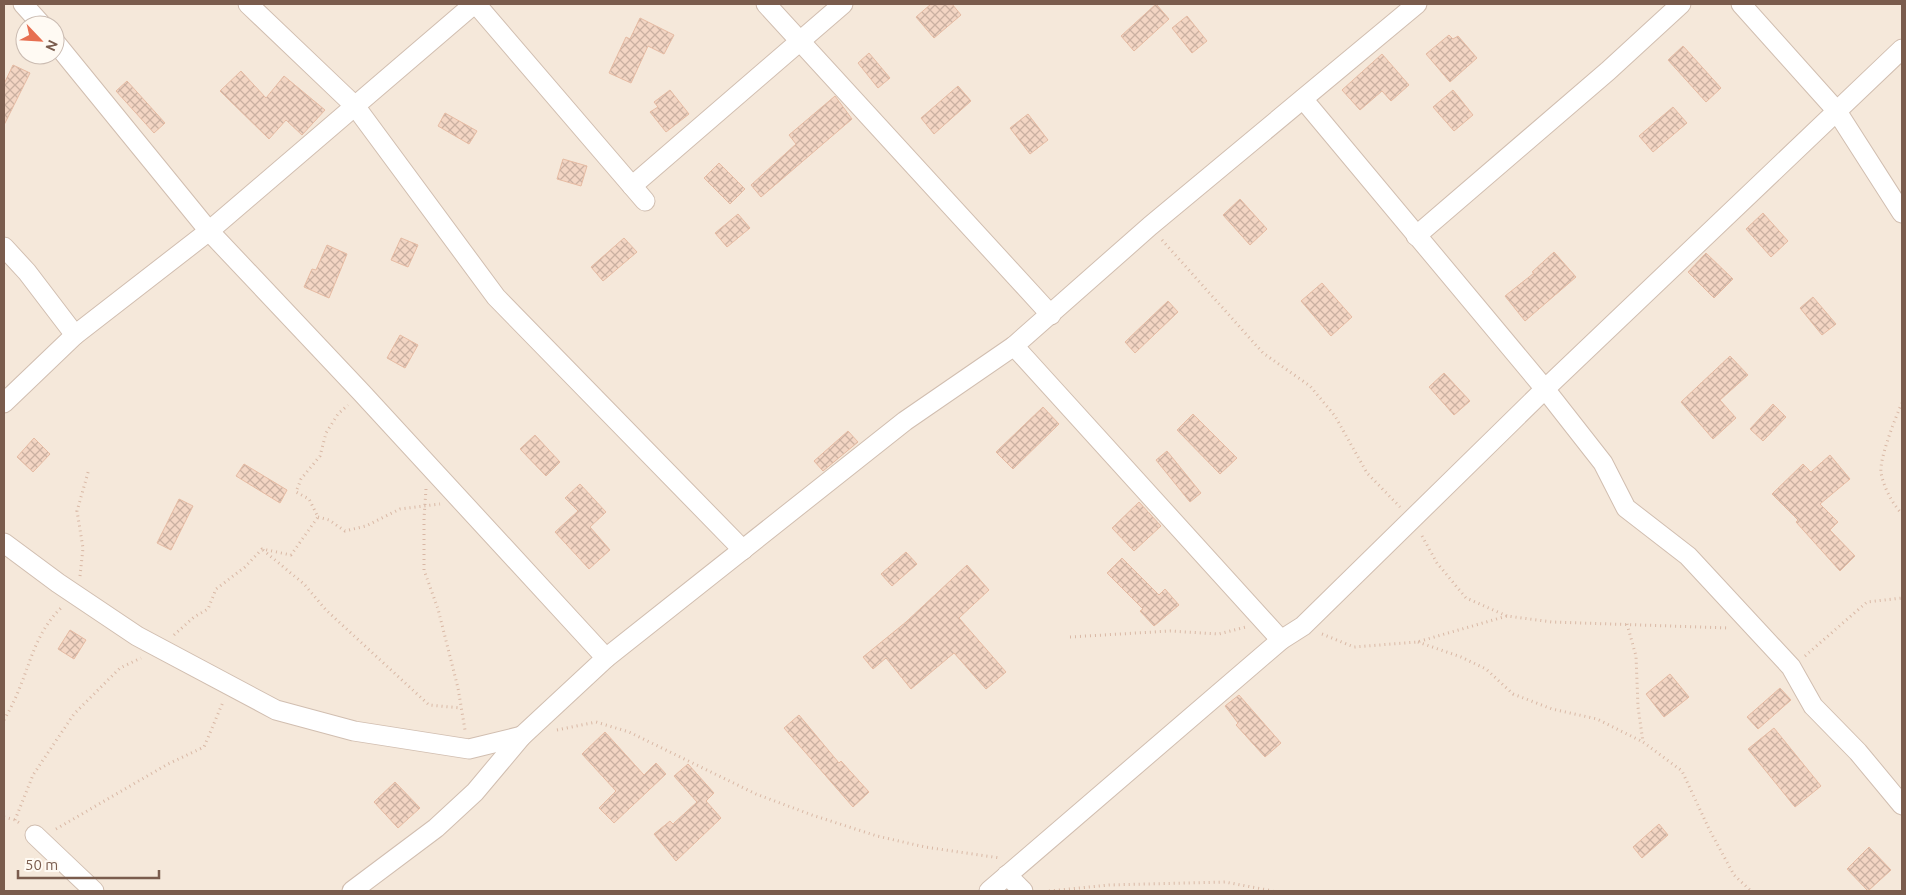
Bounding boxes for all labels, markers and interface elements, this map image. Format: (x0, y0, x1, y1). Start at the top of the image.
north arrow (15, 15, 65, 65)
text: N (42, 37, 61, 54)
scale bar (18, 848, 159, 880)
text: 50 m (25, 856, 58, 873)

